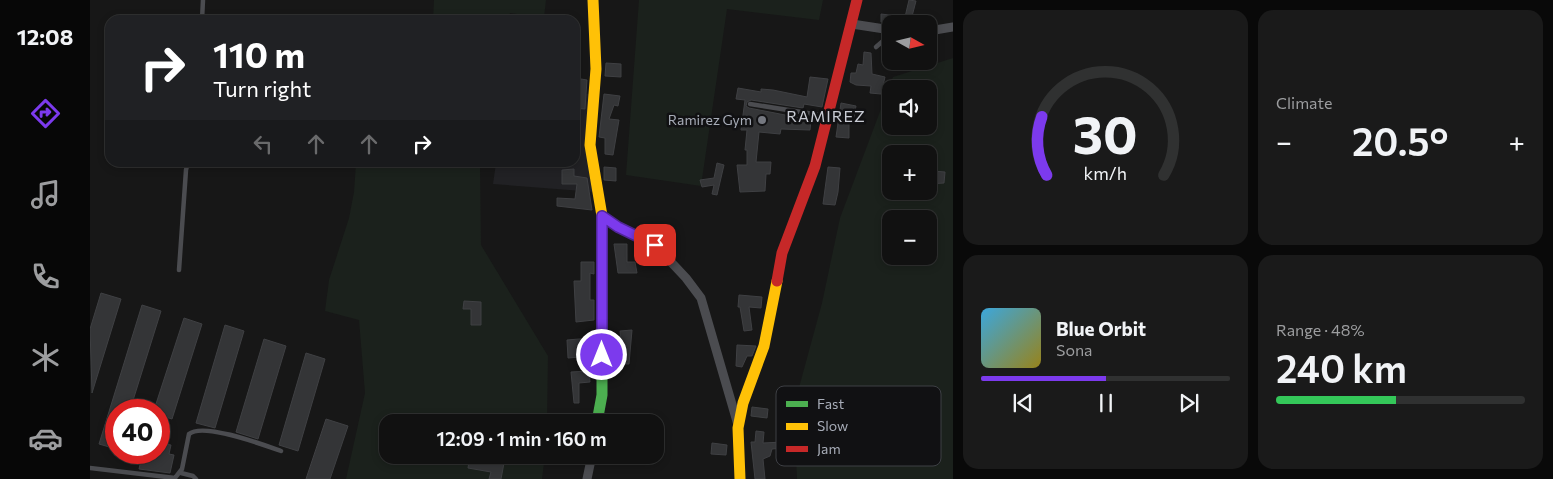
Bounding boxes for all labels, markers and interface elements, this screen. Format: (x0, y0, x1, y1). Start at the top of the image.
north arrow (882, 15, 938, 70)
map controls (882, 15, 937, 265)
text: 12:08 (17, 23, 73, 50)
text: 110 m (213, 32, 305, 75)
icon: right (130, 35, 195, 100)
text: Turn right (213, 75, 311, 102)
button: sound (882, 80, 937, 135)
text: Climate (1276, 93, 1332, 112)
icon: directions (28, 96, 63, 131)
text: 30 (1073, 101, 1138, 165)
district label: RAMIREZ (786, 106, 866, 125)
place label: Ramirez Gym (668, 111, 752, 128)
marker: Ramirez Gym (756, 114, 768, 126)
text: 20.5° (1352, 117, 1448, 164)
text: − (1276, 124, 1292, 158)
text: + (1509, 124, 1525, 158)
icon: left (249, 130, 277, 158)
icon: ahead (302, 130, 330, 158)
icon: ahead (355, 130, 383, 158)
icon: right (408, 130, 436, 158)
button: + (882, 145, 937, 200)
text: km/h (1084, 162, 1127, 184)
icon: music (28, 177, 63, 212)
button: − (882, 210, 937, 265)
pin (634, 224, 676, 266)
icon: arrive (641, 231, 669, 259)
icon: phone (28, 259, 63, 294)
text: Blue Orbit (1056, 317, 1146, 340)
text: Range · 48% (1276, 320, 1364, 339)
position arrow (575, 328, 627, 380)
icon: climate (28, 340, 63, 375)
text: Sona (1056, 340, 1092, 359)
text: 240 km (1276, 344, 1407, 391)
legend (776, 386, 941, 466)
icon: previous (1009, 389, 1037, 417)
icon: pause (1092, 389, 1120, 417)
icon: next (1175, 389, 1203, 417)
text: Fast (817, 395, 844, 412)
speed limit sign: 40 (105, 399, 170, 464)
text: Slow (817, 417, 848, 434)
icon: car (28, 421, 63, 456)
text: 12:09 · 1 min · 160 m (436, 427, 607, 450)
text: Jam (817, 440, 841, 457)

